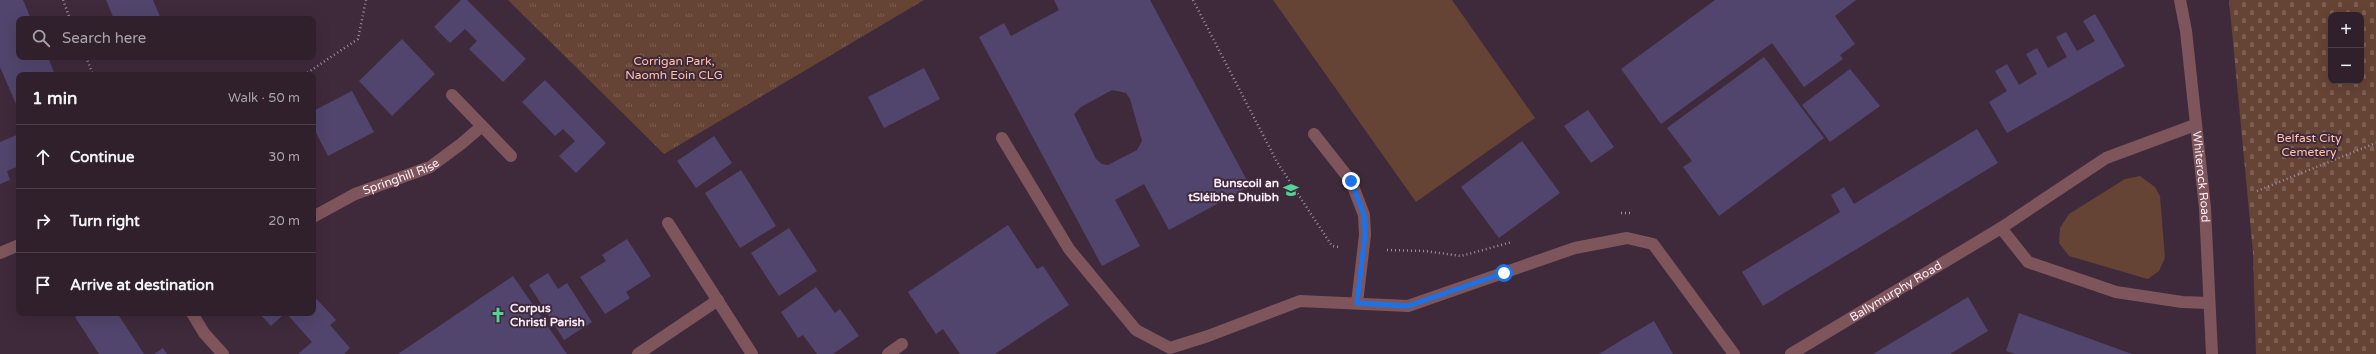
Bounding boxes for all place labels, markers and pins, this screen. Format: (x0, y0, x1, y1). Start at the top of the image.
place label: Bunscoil an tSléibhe Dhuibh (1187, 176, 1279, 204)
school or university icon: Bunscoil an tSléibhe Dhuibh (1282, 181, 1300, 199)
place label: Corpus Christi Parish (510, 301, 585, 329)
church icon: Corpus Christi Parish (489, 306, 507, 324)

